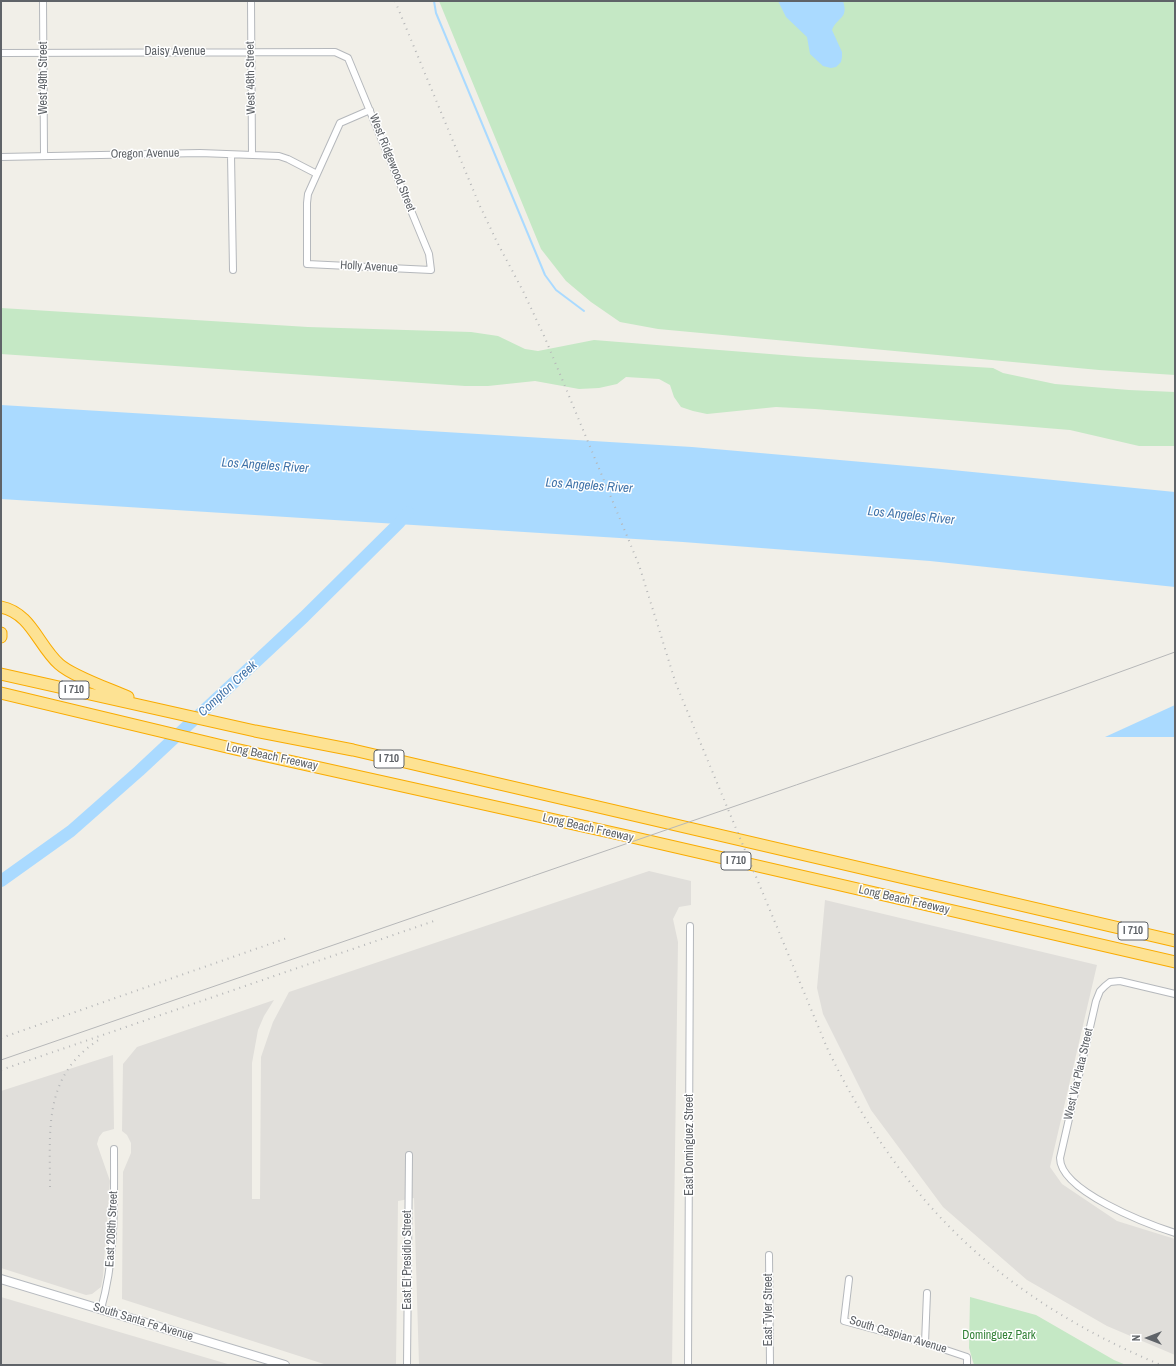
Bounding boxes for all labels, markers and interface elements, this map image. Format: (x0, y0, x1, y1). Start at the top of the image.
street label: West 49th Street (37, 41, 51, 115)
street label: West 48th Street (243, 41, 259, 115)
street label: Daisy Avenue (144, 45, 206, 59)
street label: West Ridgewood Street (366, 112, 418, 214)
street label: Oregon Avenue (110, 146, 180, 162)
street label: Holly Avenue (340, 258, 398, 276)
water label: Los Angeles River (221, 455, 309, 477)
water label: Los Angeles River (545, 475, 633, 497)
water label: Los Angeles River (867, 504, 955, 528)
water label: Compton Creek (195, 658, 261, 720)
road number: I 710 (59, 681, 89, 699)
street label: Long Beach Freeway (225, 740, 319, 774)
road number: I 710 (374, 750, 404, 768)
street label: Long Beach Freeway (541, 811, 635, 845)
road number: I 710 (721, 852, 751, 870)
street label: Long Beach Freeway (857, 883, 951, 917)
road number: I 710 (1118, 922, 1148, 940)
street label: West Via Plata Street (1061, 1027, 1097, 1121)
street label: East Dominguez Street (683, 1094, 697, 1196)
street label: East 208th Street (103, 1191, 121, 1267)
street label: East El Presidio Street (401, 1210, 415, 1310)
street label: East Tyler Street (762, 1274, 776, 1346)
street label: South Santa Fe Avenue (91, 1300, 195, 1344)
street label: South Caspian Avenue (848, 1313, 948, 1357)
north arrow (1128, 1318, 1168, 1358)
park label: Dominguez Park (962, 1329, 1036, 1343)
text: N (1129, 1335, 1143, 1341)

